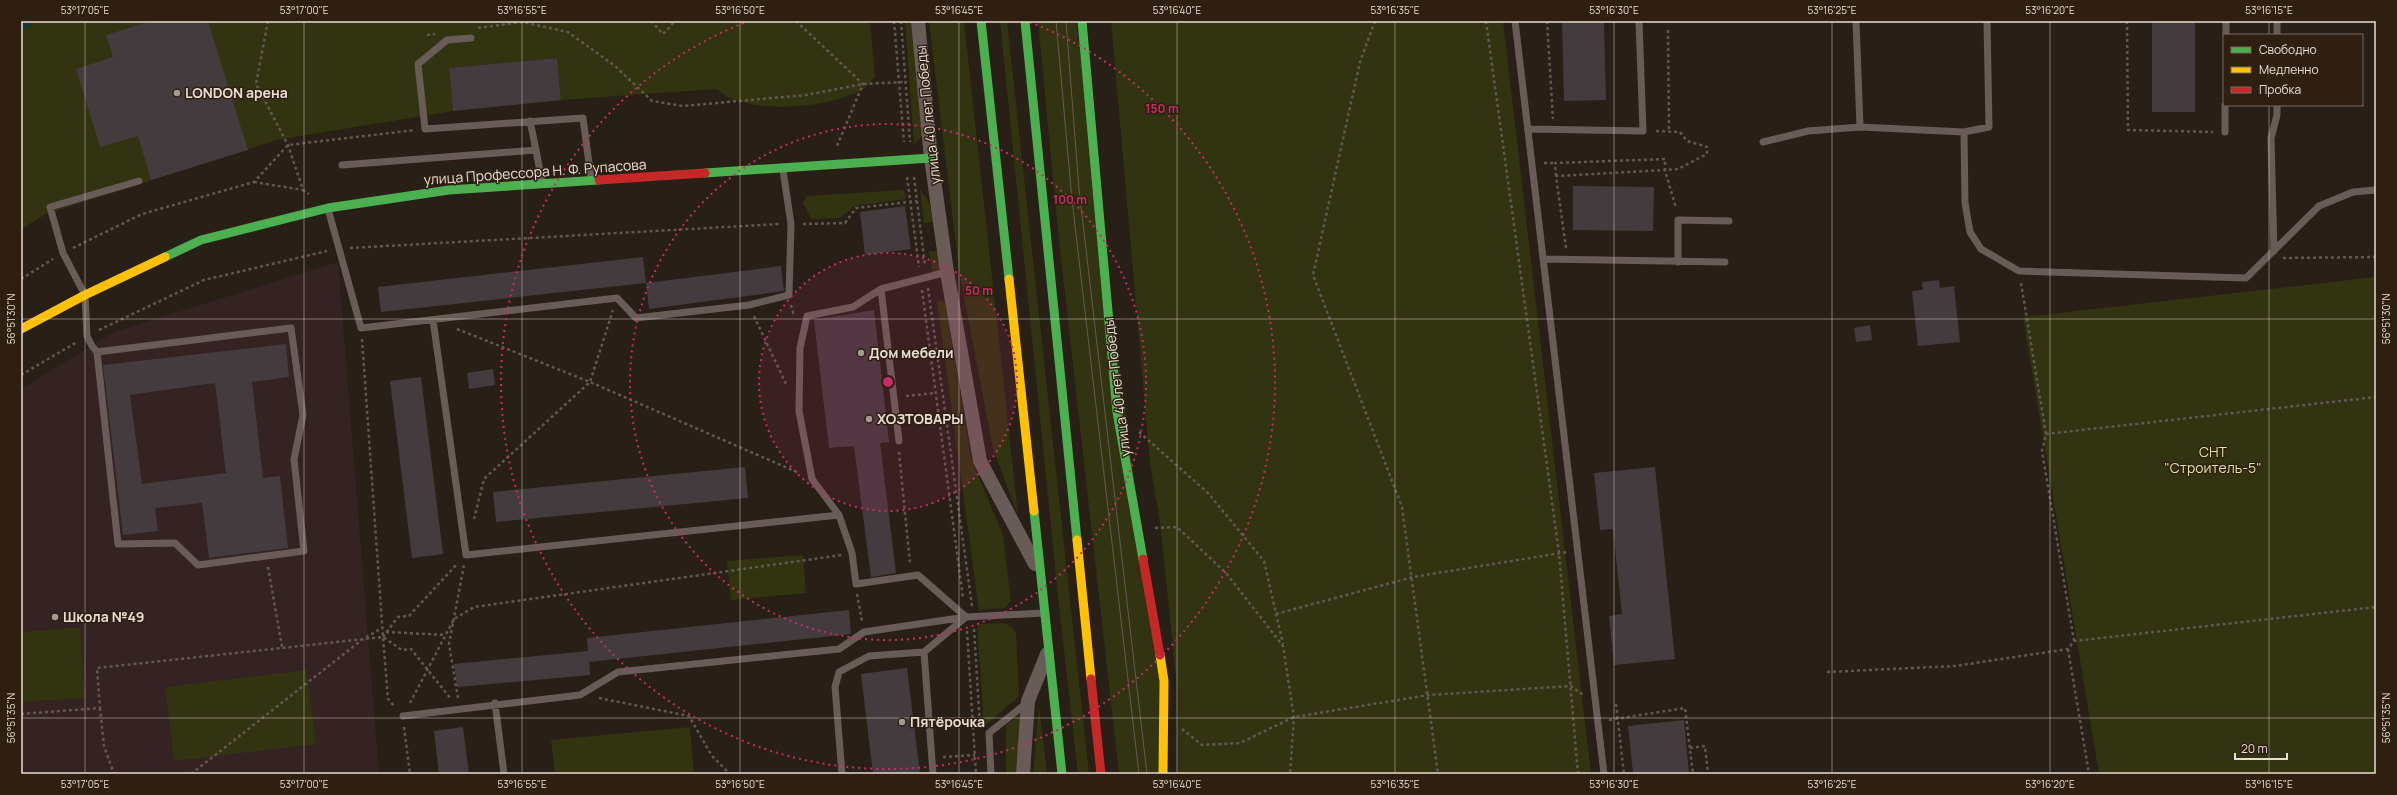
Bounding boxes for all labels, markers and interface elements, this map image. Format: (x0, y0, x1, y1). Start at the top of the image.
text: 53°17'05"E (61, 3, 109, 17)
text: 53°17'00"E (280, 3, 329, 17)
text: 53°16'55"E (497, 3, 547, 17)
text: 53°16'50"E (715, 3, 765, 17)
text: 53°16'45"E (935, 3, 983, 17)
text: 53°16'40"E (1153, 3, 1202, 17)
text: 53°16'35"E (1371, 3, 1420, 17)
text: 53°16'30"E (1589, 3, 1639, 17)
text: 53°16'25"E (1807, 3, 1857, 17)
text: 53°16'20"E (2025, 3, 2075, 17)
text: 53°16'15"E (2245, 3, 2293, 17)
legend (2223, 34, 2363, 106)
text: Свободно (2259, 41, 2317, 58)
street label: улица 40 лет Победы (911, 44, 944, 186)
text: Медленно (2259, 61, 2319, 78)
text: Пробка (2259, 81, 2301, 98)
place label: LONDON арена (185, 83, 288, 102)
marker: LONDON арена (172, 88, 182, 98)
text: 150 m (1145, 100, 1179, 117)
street label: улица Профессора Н. Ф. Рупасова (423, 154, 647, 189)
text: 100 m (1053, 191, 1087, 208)
text: 50 m (965, 282, 993, 299)
text: 56°51'30"N (4, 294, 18, 344)
text: 56°51'30"N (2379, 294, 2393, 344)
street label: улица 40 лет Победы (1099, 316, 1134, 458)
place label: Дом мебели (869, 343, 953, 362)
marker: Дом мебели (856, 348, 866, 358)
centre of rings (881, 375, 895, 389)
place label: ХОЗТОВАРЫ (877, 409, 963, 428)
marker: ХОЗТОВАРЫ (864, 414, 874, 424)
park label: СНТ "Строитель-5" (2164, 442, 2262, 477)
place label: Школа №49 (63, 607, 144, 626)
marker: Школа №49 (50, 612, 60, 622)
text: 56°51'35"N (4, 693, 18, 743)
text: 56°51'35"N (2379, 693, 2393, 743)
place label: Пятёрочка (910, 712, 985, 731)
marker: Пятёрочка (897, 717, 907, 727)
scale bar (2235, 735, 2287, 761)
text: 20 m (2241, 740, 2268, 757)
text: 53°17'05"E (61, 777, 109, 791)
text: 53°17'00"E (280, 777, 329, 791)
text: 53°16'55"E (497, 777, 547, 791)
text: 53°16'50"E (715, 777, 765, 791)
text: 53°16'45"E (935, 777, 983, 791)
text: 53°16'40"E (1153, 777, 1202, 791)
text: 53°16'35"E (1371, 777, 1420, 791)
text: 53°16'30"E (1589, 777, 1639, 791)
text: 53°16'25"E (1807, 777, 1857, 791)
text: 53°16'20"E (2025, 777, 2075, 791)
text: 53°16'15"E (2245, 777, 2293, 791)

